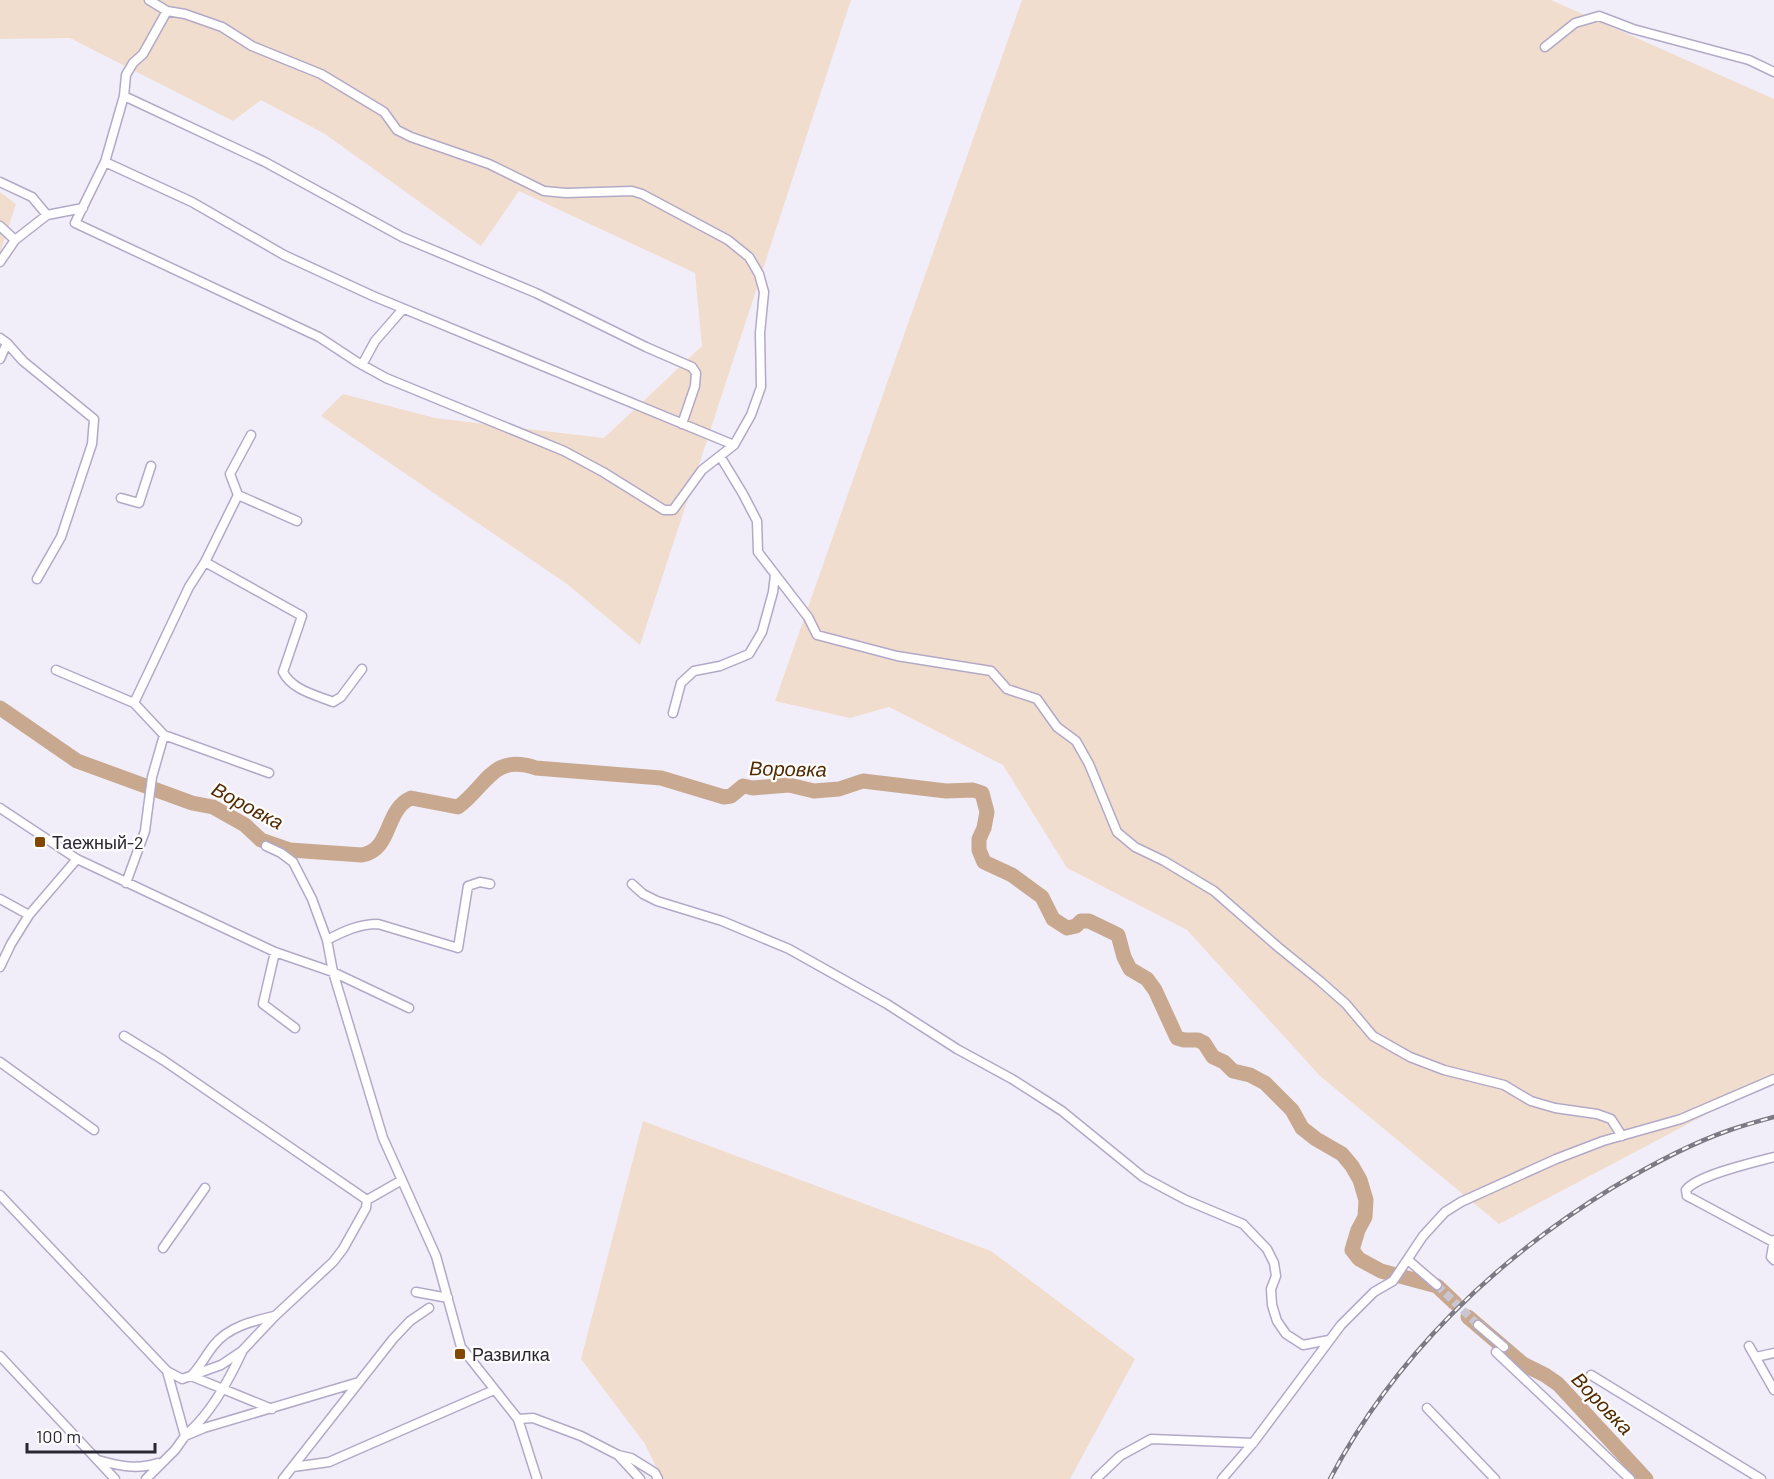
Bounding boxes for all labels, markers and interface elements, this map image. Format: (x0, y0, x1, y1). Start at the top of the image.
water label: Воровка (749, 755, 827, 781)
water label: Воровка (208, 776, 288, 834)
place label: Таежный-2 (52, 831, 144, 853)
marker: Таежный-2 (33, 835, 47, 849)
place label: Развилка (472, 1343, 551, 1365)
marker: Развилка (453, 1347, 467, 1361)
water label: Воровка (1567, 1367, 1639, 1439)
scale bar (27, 1416, 154, 1454)
text: 100 m (36, 1425, 81, 1447)

